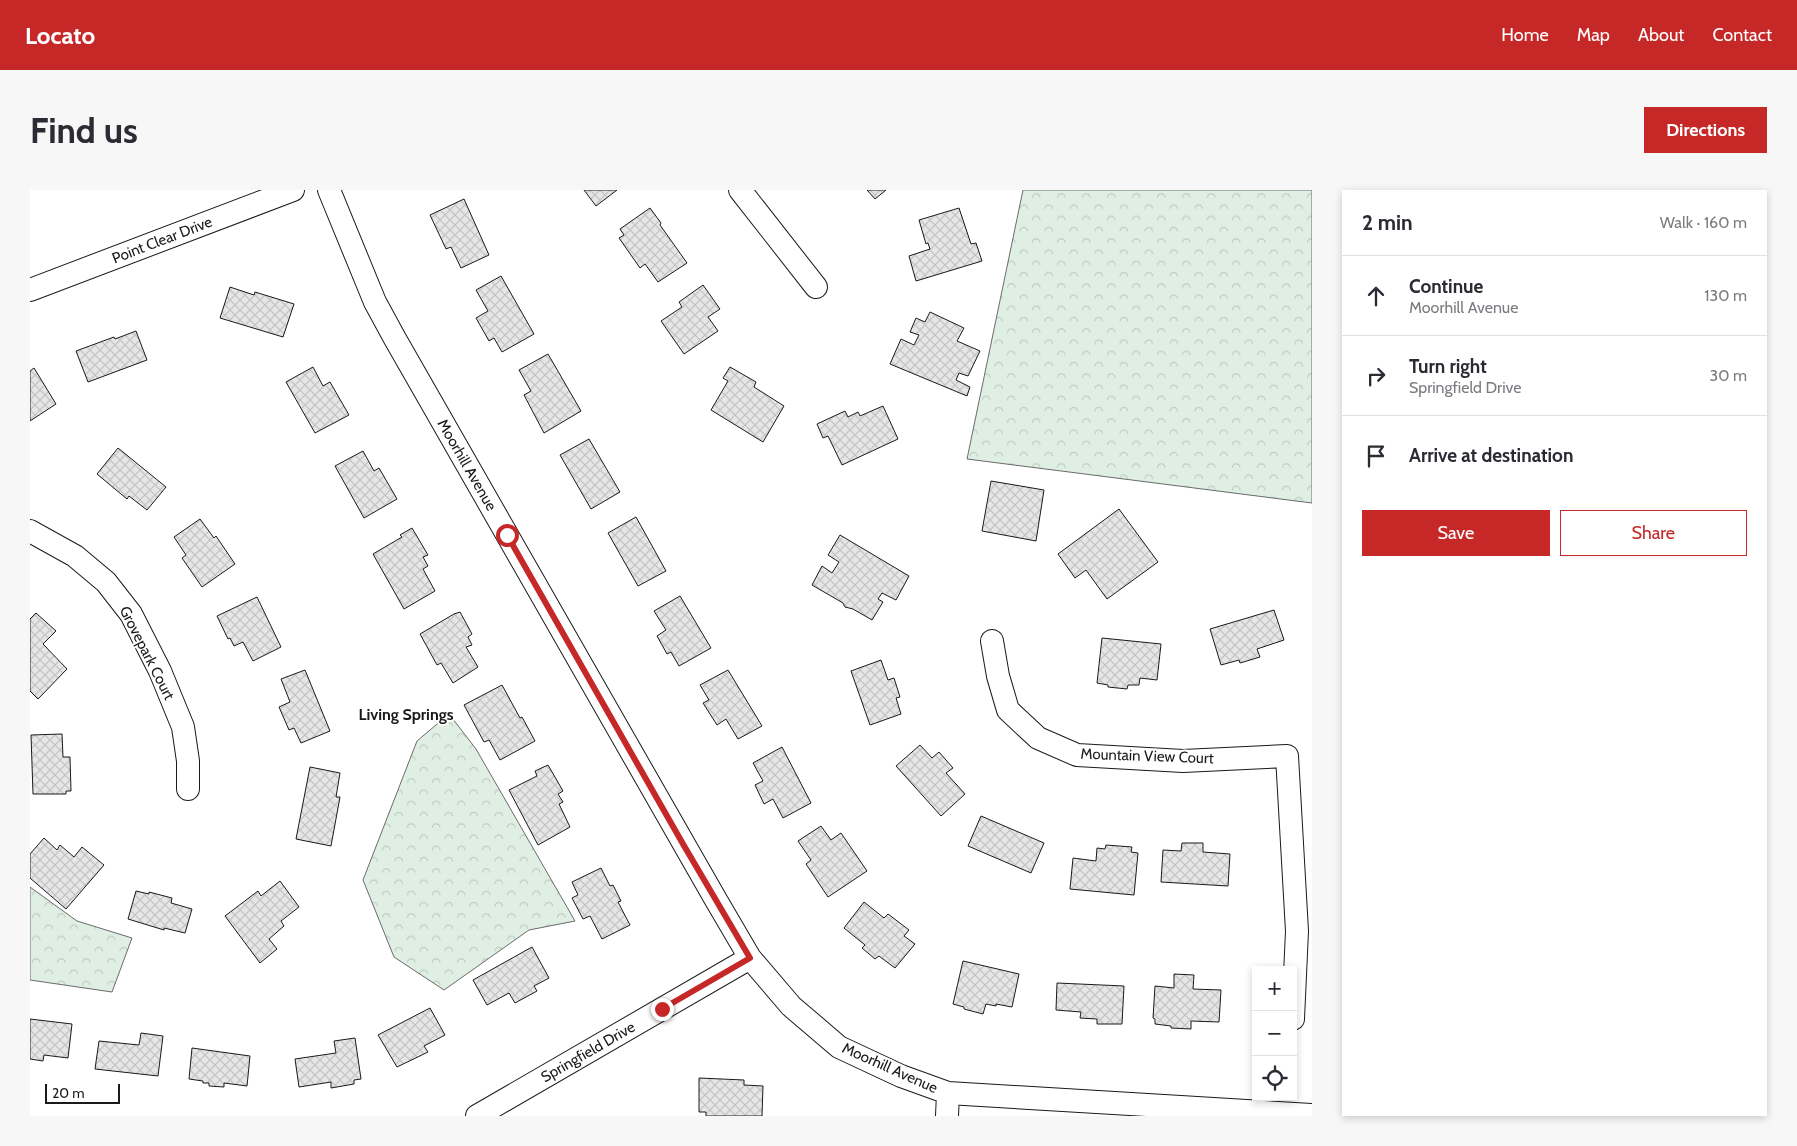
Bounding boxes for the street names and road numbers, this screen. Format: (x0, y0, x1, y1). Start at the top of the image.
street label: Point Clear Drive (109, 213, 215, 267)
street label: Moorhill Avenue (434, 416, 501, 514)
street label: Grovepark Court (116, 603, 178, 703)
street label: Mountain View Court (1080, 745, 1214, 767)
street label: Springfield Drive (538, 1018, 638, 1086)
street label: Moorhill Avenue (839, 1039, 941, 1097)

